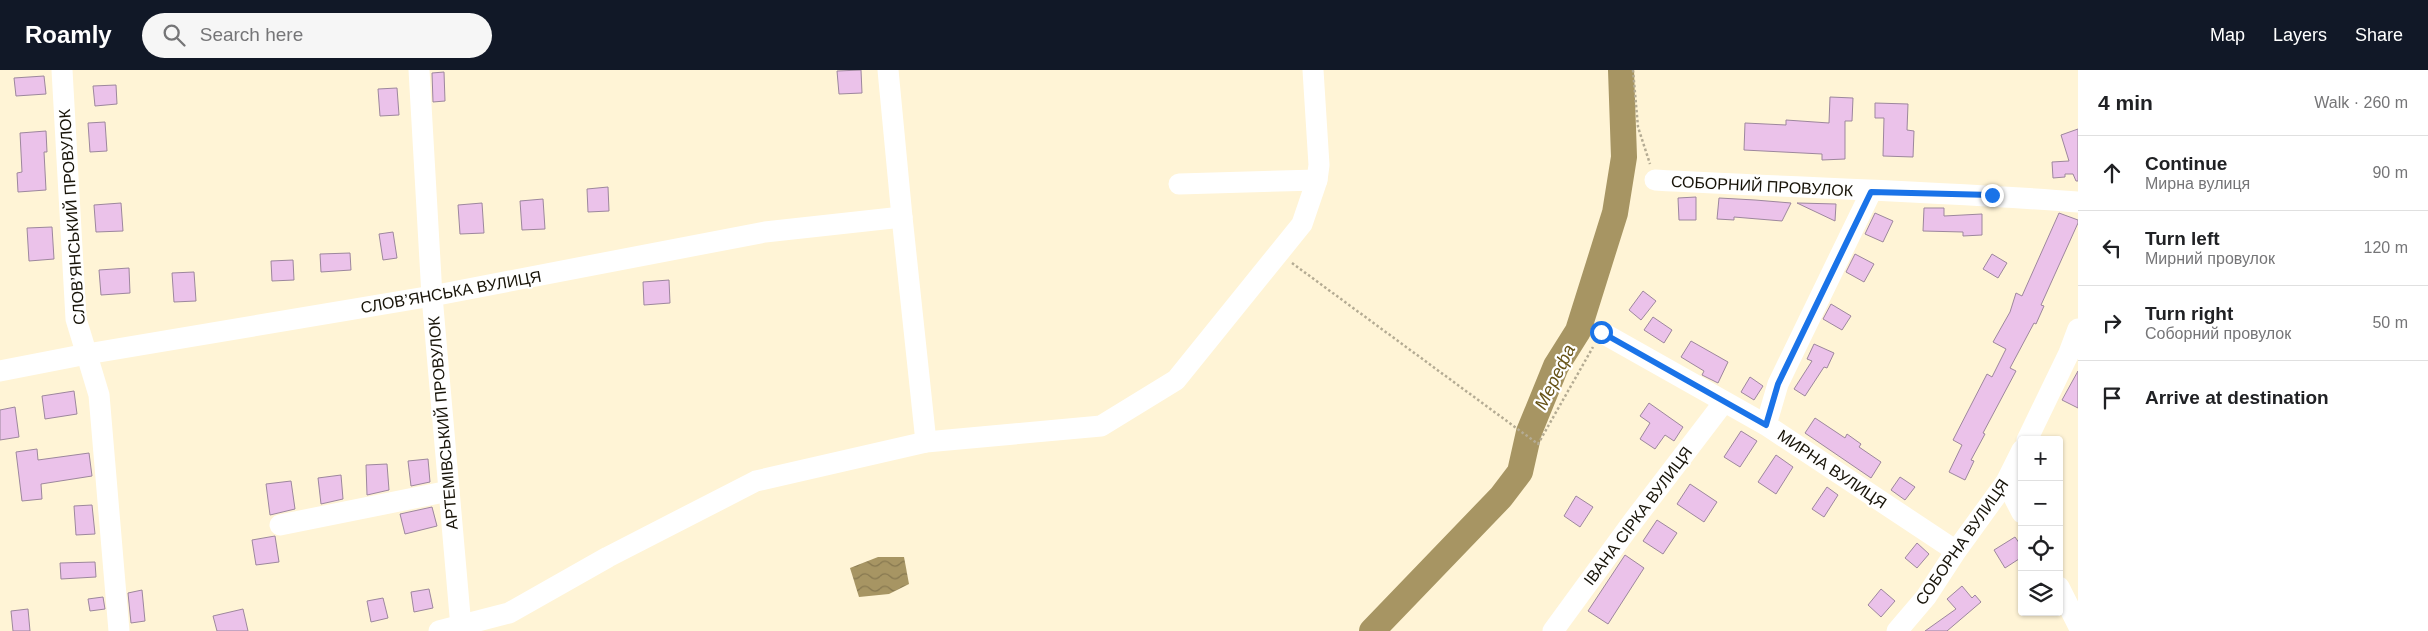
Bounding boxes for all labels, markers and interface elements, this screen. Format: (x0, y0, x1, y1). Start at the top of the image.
search box (142, 13, 492, 58)
text: Roamly (25, 21, 112, 48)
icon: search (160, 21, 188, 49)
text: Search here (200, 24, 303, 45)
text: Map (2210, 25, 2245, 45)
text: Layers (2273, 25, 2327, 45)
text: Share (2355, 25, 2403, 45)
text: 4 min (2098, 91, 2153, 114)
text: Walk · 260 m (2314, 94, 2408, 111)
street label: СЛОВ’ЯНСЬКИЙ ПРОВУЛОК (55, 108, 88, 326)
text: Continue (2145, 153, 2227, 174)
icon: ahead (2098, 159, 2126, 187)
text: 90 m (2372, 164, 2408, 181)
street label: СОБОРНИЙ ПРОВУЛОК (1670, 172, 1854, 199)
text: Мирна вулиця (2145, 175, 2250, 192)
route end (1981, 184, 2004, 207)
text: Turn left (2145, 228, 2220, 249)
icon: left (2098, 234, 2126, 262)
text: 120 m (2364, 239, 2408, 256)
text: Мирний провулок (2145, 250, 2275, 267)
street label: СЛОВ’ЯНСЬКА ВУЛИЦЯ (359, 268, 543, 316)
text: Turn right (2145, 303, 2233, 324)
icon: right (2098, 309, 2126, 337)
text: 50 m (2372, 314, 2408, 331)
street label: АРТЕМІВСЬКИЙ ПРОВУЛОК (424, 315, 461, 530)
route start (1590, 321, 1613, 344)
text: Соборний провулок (2145, 325, 2291, 342)
water label: Мерефа (1531, 341, 1579, 413)
icon: arrive (2098, 384, 2126, 412)
text: Arrive at destination (2145, 387, 2329, 408)
street label: МИРНА ВУЛИЦЯ (1774, 426, 1890, 512)
map controls (2018, 436, 2063, 616)
button: + (2018, 436, 2063, 481)
street label: ІВАНА СІРКА ВУЛИЦЯ (1581, 444, 1695, 588)
street label: СОБОРНА ВУЛИЦЯ (1912, 476, 2012, 608)
button: − (2018, 481, 2063, 526)
button: locate (2018, 526, 2063, 571)
button: layers (2018, 571, 2063, 616)

